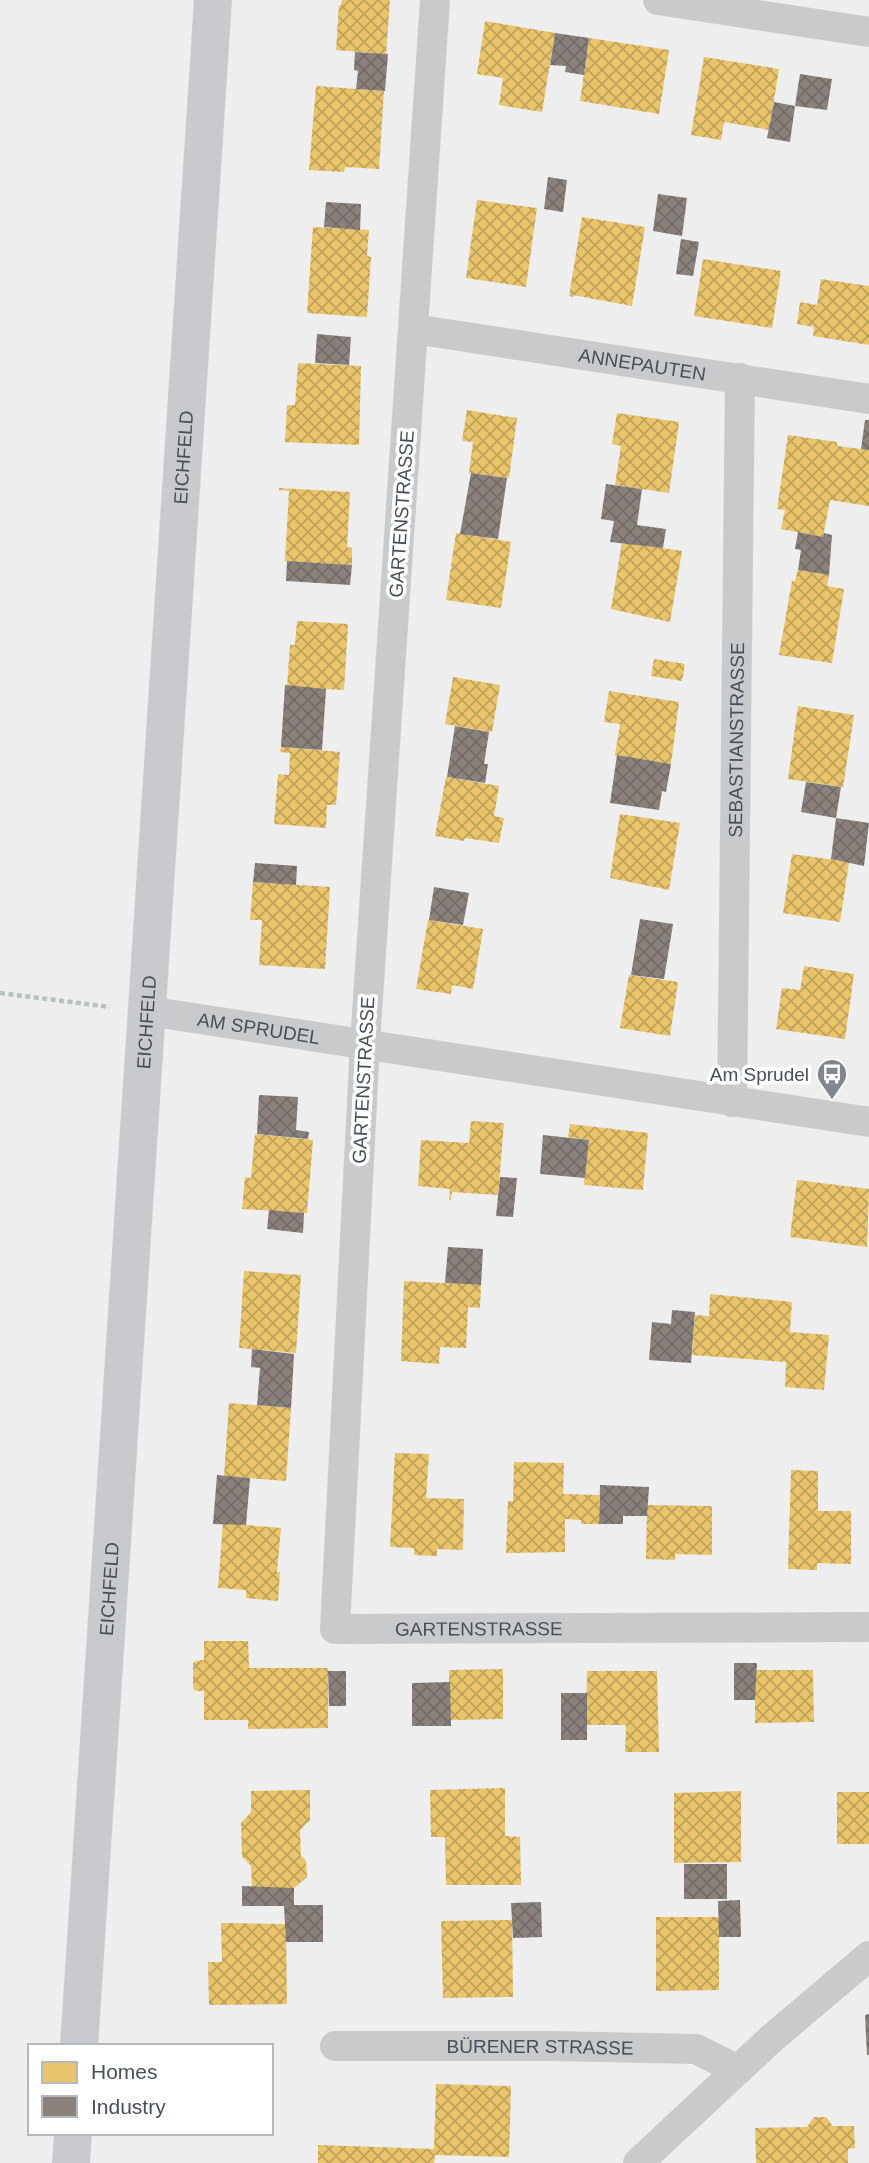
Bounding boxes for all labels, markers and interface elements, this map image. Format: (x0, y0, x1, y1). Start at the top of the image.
street label: ANNEPAUTEN (577, 344, 707, 385)
street label: EICHFELD (170, 410, 197, 505)
street label: GARTENSTRASSE (385, 430, 418, 598)
street label: SEBASTIANSTRASSE (725, 642, 748, 838)
street label: EICHFELD (133, 975, 160, 1070)
street label: GARTENSTRASSE (349, 996, 378, 1164)
street label: AM SPRUDEL (196, 1009, 321, 1048)
bus stop icon: Am Sprudel (815, 1057, 849, 1101)
place label: Am Sprudel (710, 1064, 809, 1085)
street label: EICHFELD (96, 1541, 123, 1637)
street label: GARTENSTRASSE (395, 1618, 563, 1640)
street label: BÜRENER STRASSE (446, 2036, 634, 2059)
legend (28, 2044, 273, 2135)
text: Homes (91, 2060, 158, 2083)
text: Industry (91, 2095, 166, 2118)

